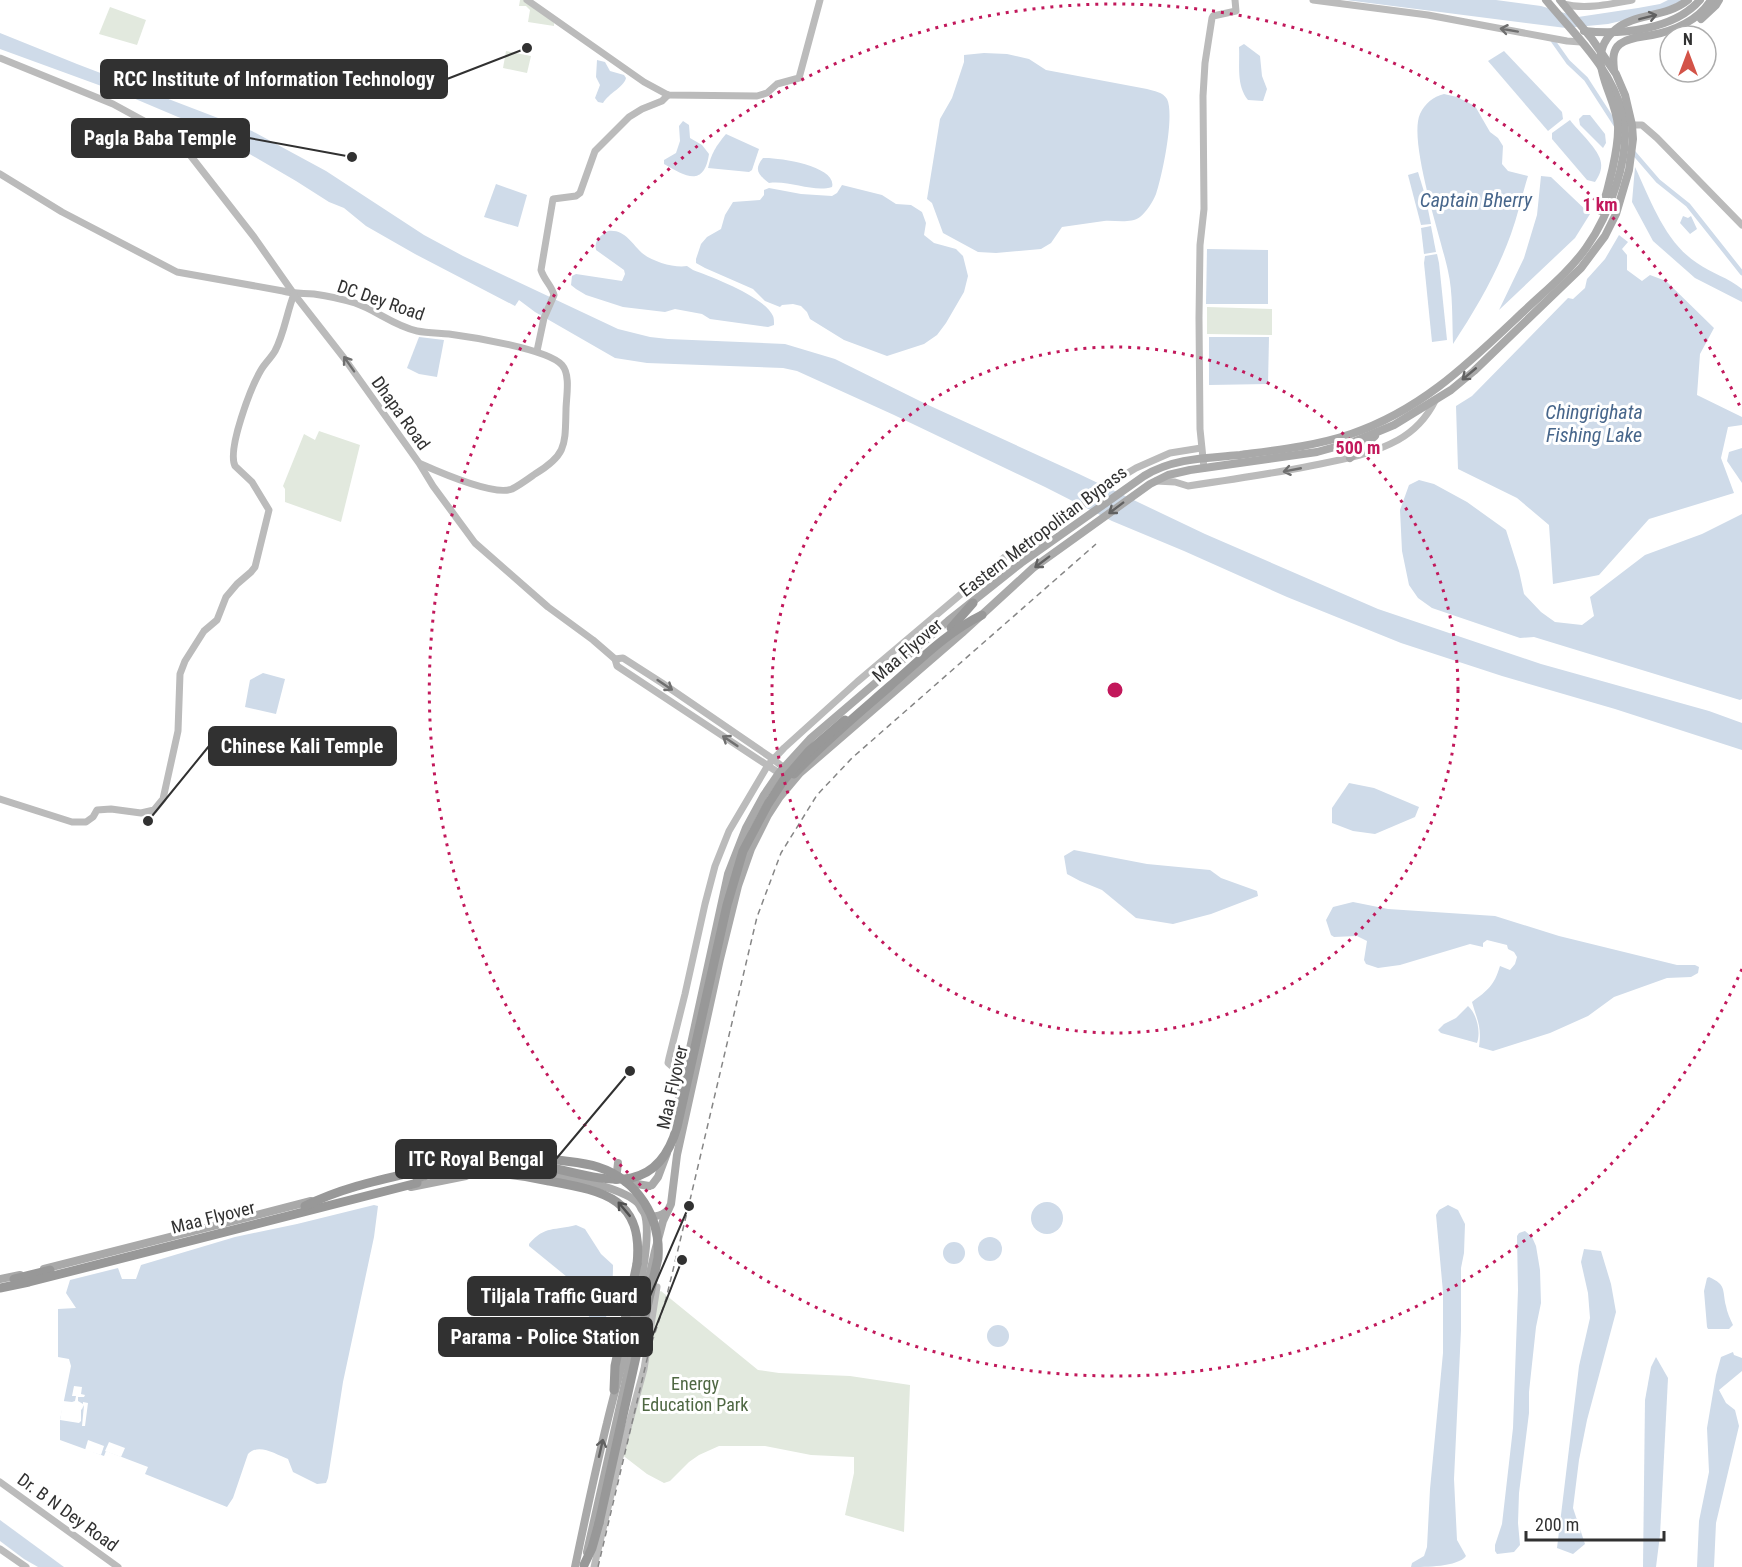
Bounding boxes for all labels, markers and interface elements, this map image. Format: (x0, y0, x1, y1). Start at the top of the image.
one-way arrow (1638, 10, 1657, 22)
north arrow (1658, 24, 1718, 84)
one-way arrow (1500, 25, 1520, 36)
text: N (1683, 30, 1693, 49)
callout: RCC Institute of Information Technology (101, 60, 447, 98)
text: RCC Institute of Information Technology (113, 67, 435, 91)
callout: Pagla Baba Temple (72, 119, 249, 157)
text: Pagla Baba Temple (84, 126, 236, 150)
water label: Captain Bherry (1420, 188, 1533, 212)
text: 1 km (1582, 194, 1618, 215)
street label: DC Dey Road (335, 275, 427, 325)
one-way arrow (342, 357, 355, 373)
one-way arrow (1462, 368, 1478, 381)
street label: Dhapa Road (367, 372, 435, 454)
water label: Chingrighata Fishing Lake (1545, 400, 1643, 447)
text: 500 m (1336, 437, 1380, 458)
street label: Eastern Metropolitan Bypass (955, 461, 1131, 601)
one-way arrow (1283, 465, 1303, 476)
one-way arrow (1108, 502, 1124, 515)
one-way arrow (1034, 555, 1050, 568)
street label: Maa Flyover (868, 614, 947, 686)
one-way arrow (657, 679, 673, 691)
centre of rings (1105, 680, 1125, 700)
callout: Chinese Kali Temple (209, 727, 396, 765)
text: Chinese Kali Temple (221, 734, 383, 758)
one-way arrow (722, 734, 739, 747)
street label: Maa Flyover (652, 1042, 692, 1131)
callout: ITC Royal Bengal (396, 1140, 556, 1178)
text: ITC Royal Bengal (408, 1147, 544, 1171)
street label: Maa Flyover (169, 1196, 258, 1238)
one-way arrow (617, 1201, 630, 1217)
callout: Tiljala Traffic Guard (468, 1277, 650, 1315)
text: Tiljala Traffic Guard (480, 1284, 638, 1308)
callout: Parama - Police Station (439, 1318, 652, 1356)
text: Parama - Police Station (450, 1325, 640, 1349)
park label: Energy Education Park (642, 1373, 748, 1415)
one-way arrow (595, 1439, 607, 1458)
street label: Dr. B N Dey Road (14, 1468, 122, 1556)
scale bar (1526, 1504, 1664, 1542)
text: 200 m (1535, 1514, 1579, 1535)

